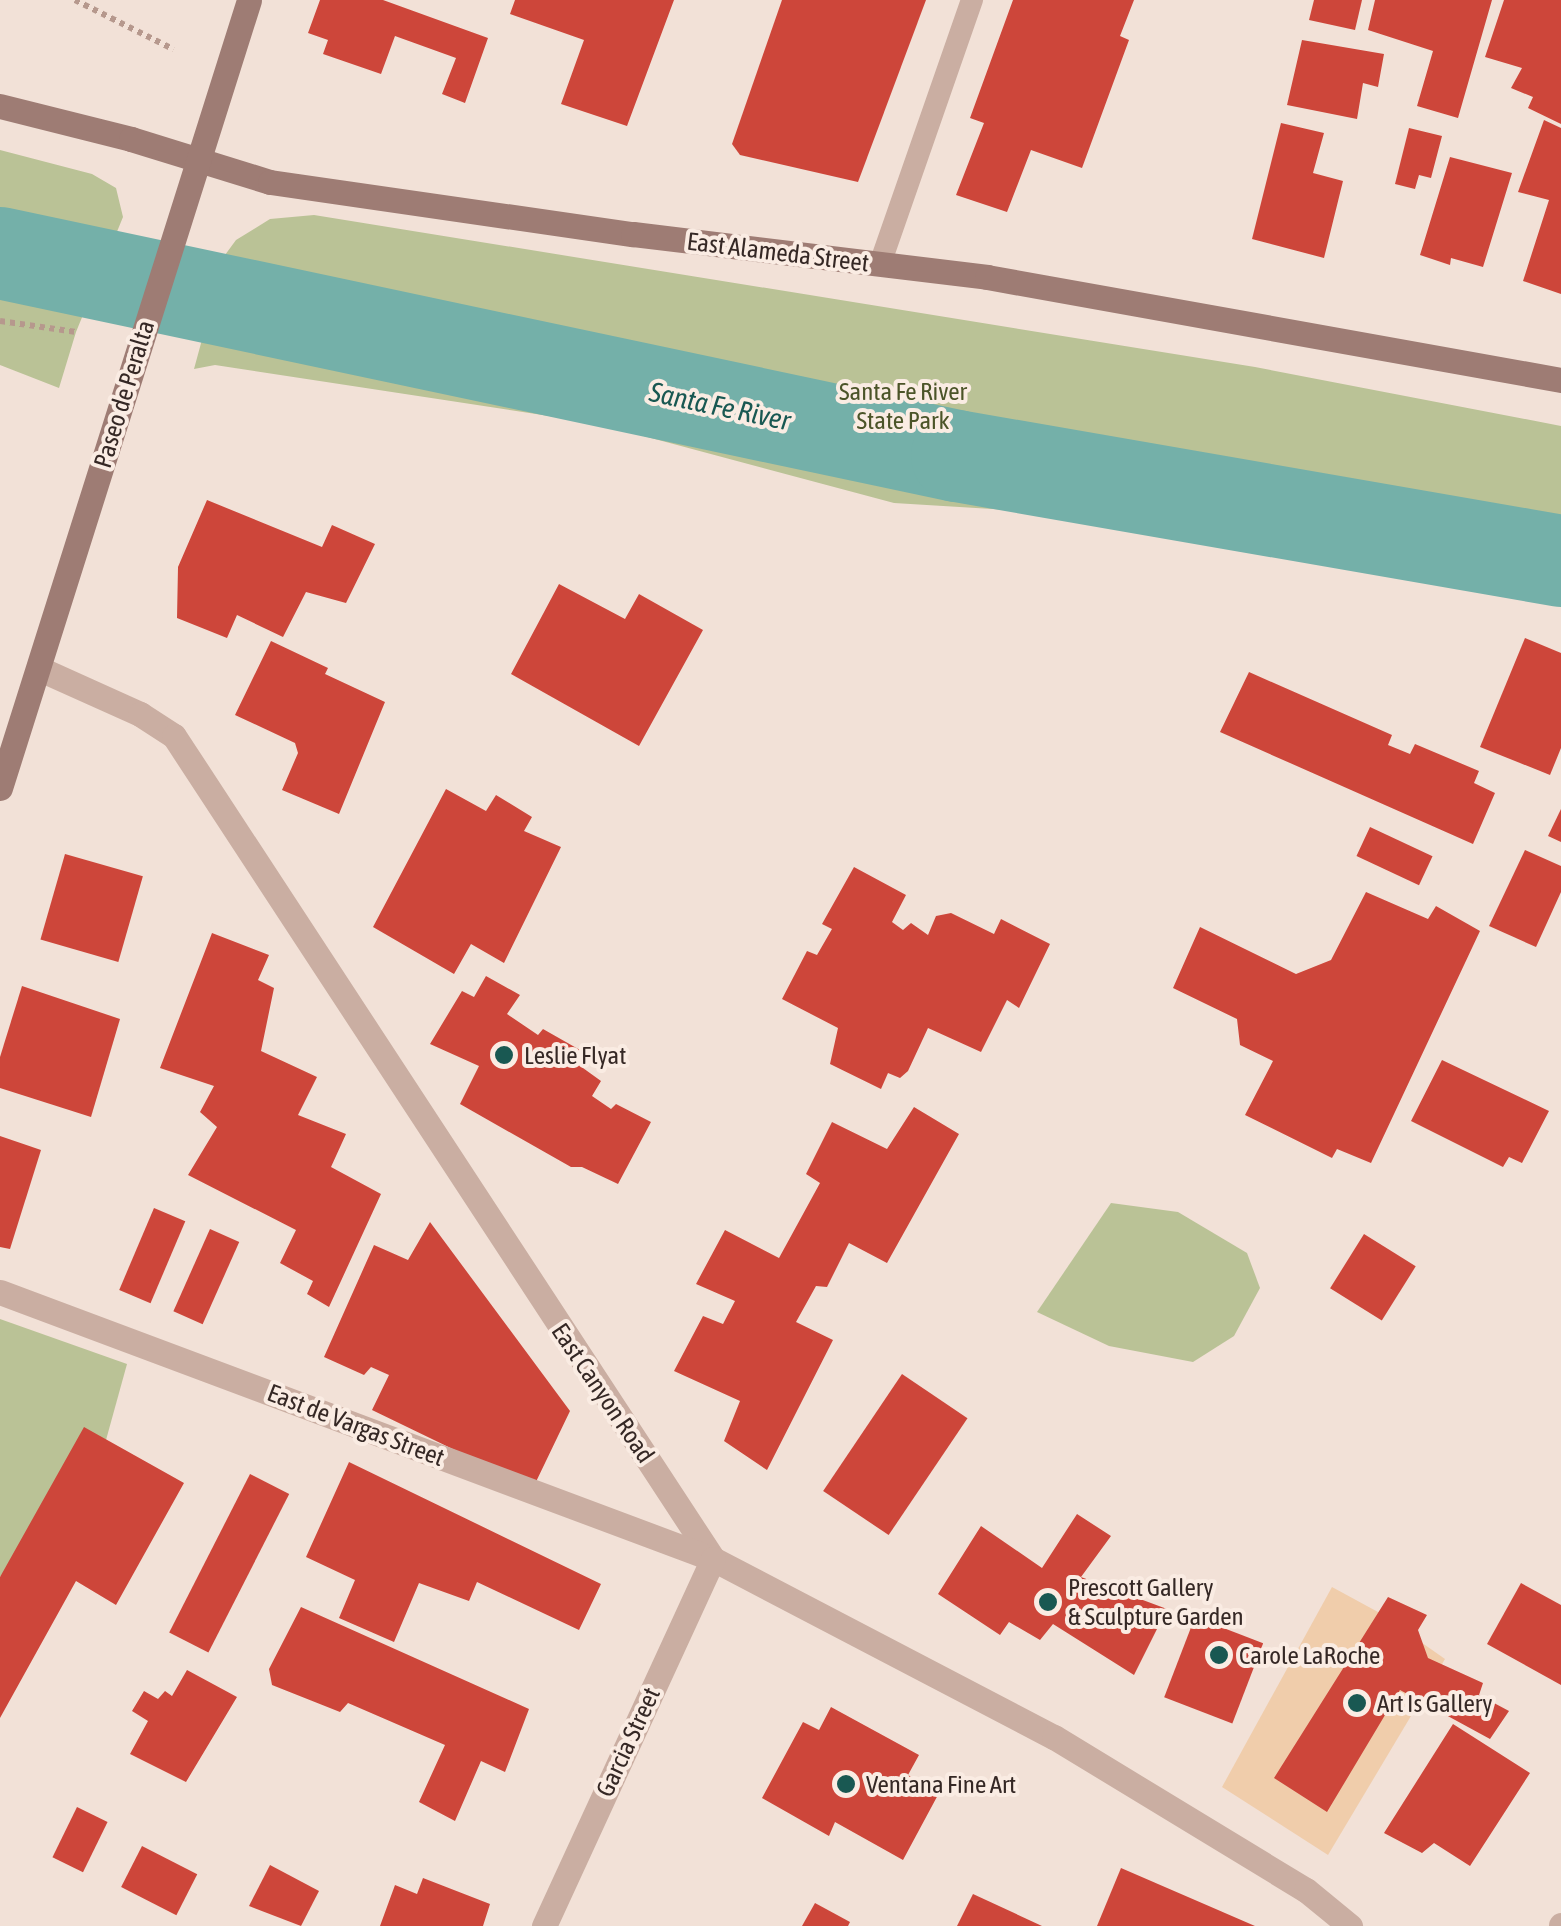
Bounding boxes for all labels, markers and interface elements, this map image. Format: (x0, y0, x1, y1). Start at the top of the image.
street label: East Alameda Street (685, 226, 871, 278)
street label: Paseo de Peralta (87, 317, 161, 471)
water label: Santa Fe River (647, 375, 793, 437)
park label: Santa Fe River State Park (839, 377, 967, 436)
place label: Leslie Flyat (524, 1040, 626, 1070)
marker: Leslie Flyat (493, 1044, 515, 1066)
street label: East Canyon Road (545, 1318, 661, 1468)
street label: East de Vargas Street (263, 1377, 449, 1473)
place label: Prescott Gallery & Sculpture Garden (1068, 1573, 1244, 1632)
marker: Prescott Gallery & Sculpture Garden (1037, 1591, 1059, 1613)
place label: Carole LaRoche (1239, 1640, 1380, 1670)
marker: Carole LaRoche (1208, 1644, 1230, 1666)
street label: Garcia Street (590, 1683, 666, 1801)
place label: Art Is Gallery (1377, 1688, 1493, 1718)
marker: Art Is Gallery (1346, 1692, 1368, 1714)
place label: Ventana Fine Art (866, 1769, 1016, 1799)
marker: Ventana Fine Art (835, 1773, 857, 1795)

